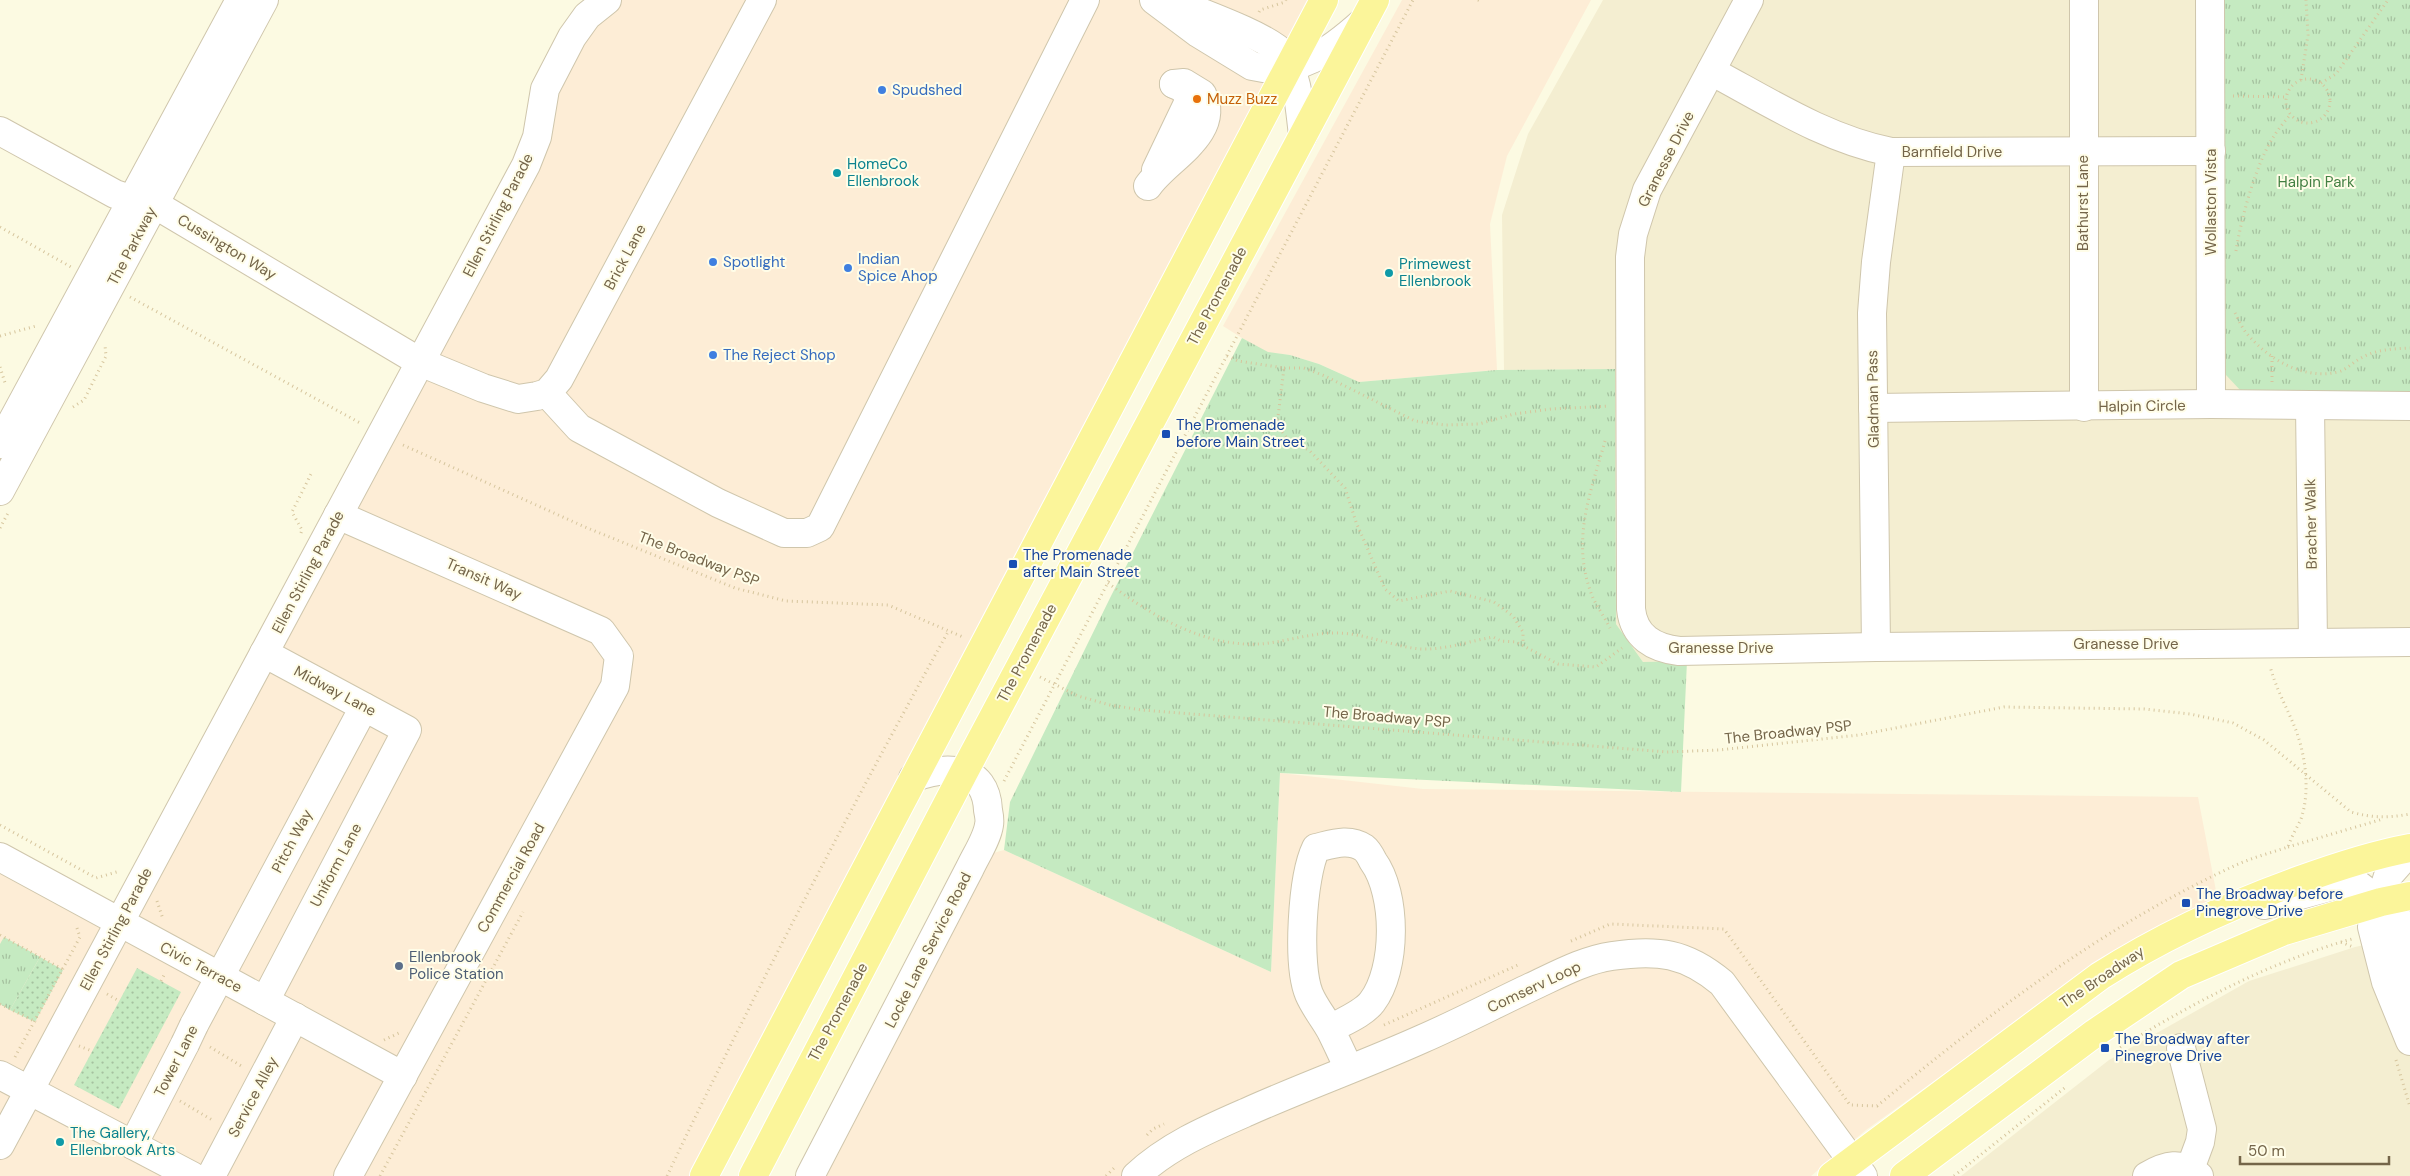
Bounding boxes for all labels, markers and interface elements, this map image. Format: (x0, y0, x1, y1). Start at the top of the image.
place label: Spudshed (892, 80, 962, 100)
marker: Spudshed (876, 84, 888, 96)
place label: Muzz Buzz (1207, 89, 1277, 109)
marker: Muzz Buzz (1191, 93, 1203, 105)
street label: Granesse Drive (1633, 108, 1699, 210)
street label: Barnfield Drive (1902, 142, 2002, 162)
street label: Wollaston Vista (2201, 149, 2221, 255)
street label: Ellen Stirling Parade (458, 150, 538, 280)
place label: HomeCo Ellenbrook (847, 154, 920, 191)
street label: Bathurst Lane (2073, 155, 2093, 251)
marker: HomeCo Ellenbrook (831, 167, 843, 179)
park label: Halpin Park (2278, 172, 2355, 192)
street label: The Parkway (103, 202, 161, 289)
street label: Cussington Way (174, 210, 281, 285)
street label: Brick Lane (599, 221, 651, 293)
street label: The Promenade (1183, 243, 1251, 349)
place label: Indian Spice Ahop (858, 249, 938, 286)
place label: Spotlight (723, 252, 786, 272)
place label: Primewest Ellenbrook (1399, 254, 1472, 291)
marker: Spotlight (707, 256, 719, 268)
marker: Indian Spice Ahop (842, 262, 854, 274)
marker: Primewest Ellenbrook (1383, 267, 1395, 279)
place label: The Reject Shop (723, 345, 836, 365)
marker: The Reject Shop (707, 349, 719, 361)
street label: Gladman Pass (1862, 350, 1884, 448)
street label: Halpin Circle (2098, 395, 2186, 417)
place label: The Promenade before Main Street (1176, 415, 1305, 452)
marker: The Promenade before Main Street (1160, 428, 1172, 440)
street label: Bracher Walk (2300, 478, 2322, 570)
street label: Ellen Stirling Parade (267, 507, 349, 637)
street label: The Broadway PSP (636, 527, 763, 591)
place label: The Promenade after Main Street (1023, 545, 1140, 582)
street label: Transit Way (443, 553, 526, 605)
marker: The Promenade after Main Street (1007, 558, 1019, 570)
street label: The Promenade (993, 600, 1061, 706)
street label: Granesse Drive (2073, 634, 2179, 654)
street label: Granesse Drive (1668, 638, 1774, 658)
street label: Midway Lane (290, 661, 380, 721)
street label: The Broadway PSP (1322, 701, 1452, 733)
street label: The Broadway PSP (1723, 715, 1853, 749)
street label: Pitch Way (267, 805, 317, 876)
street label: Commercial Road (472, 819, 550, 937)
street label: Uniform Lane (306, 820, 366, 910)
street label: Ellen Stirling Parade (75, 864, 157, 994)
street label: Locke Lane Service Road (880, 869, 976, 1031)
place label: The Broadway before Pinegrove Drive (2196, 884, 2343, 921)
marker: The Broadway before Pinegrove Drive (2180, 897, 2192, 909)
street label: Civic Terrace (156, 937, 246, 997)
street label: The Broadway (2056, 941, 2149, 1013)
place label: Ellenbrook Police Station (409, 947, 504, 984)
street label: Comserv Loop (1484, 957, 1584, 1017)
street label: The Promenade (804, 959, 872, 1065)
marker: Ellenbrook Police Station (393, 960, 405, 972)
street label: Tower Lane (149, 1022, 203, 1100)
place label: The Broadway after Pinegrove Drive (2115, 1029, 2250, 1066)
marker: The Broadway after Pinegrove Drive (2099, 1042, 2111, 1054)
street label: Service Alley (223, 1053, 283, 1141)
place label: The Gallery, Ellenbrook Arts (70, 1123, 175, 1160)
scale bar (2240, 1134, 2389, 1166)
marker: The Gallery, Ellenbrook Arts (54, 1136, 66, 1148)
text: 50 m (2248, 1141, 2285, 1161)

